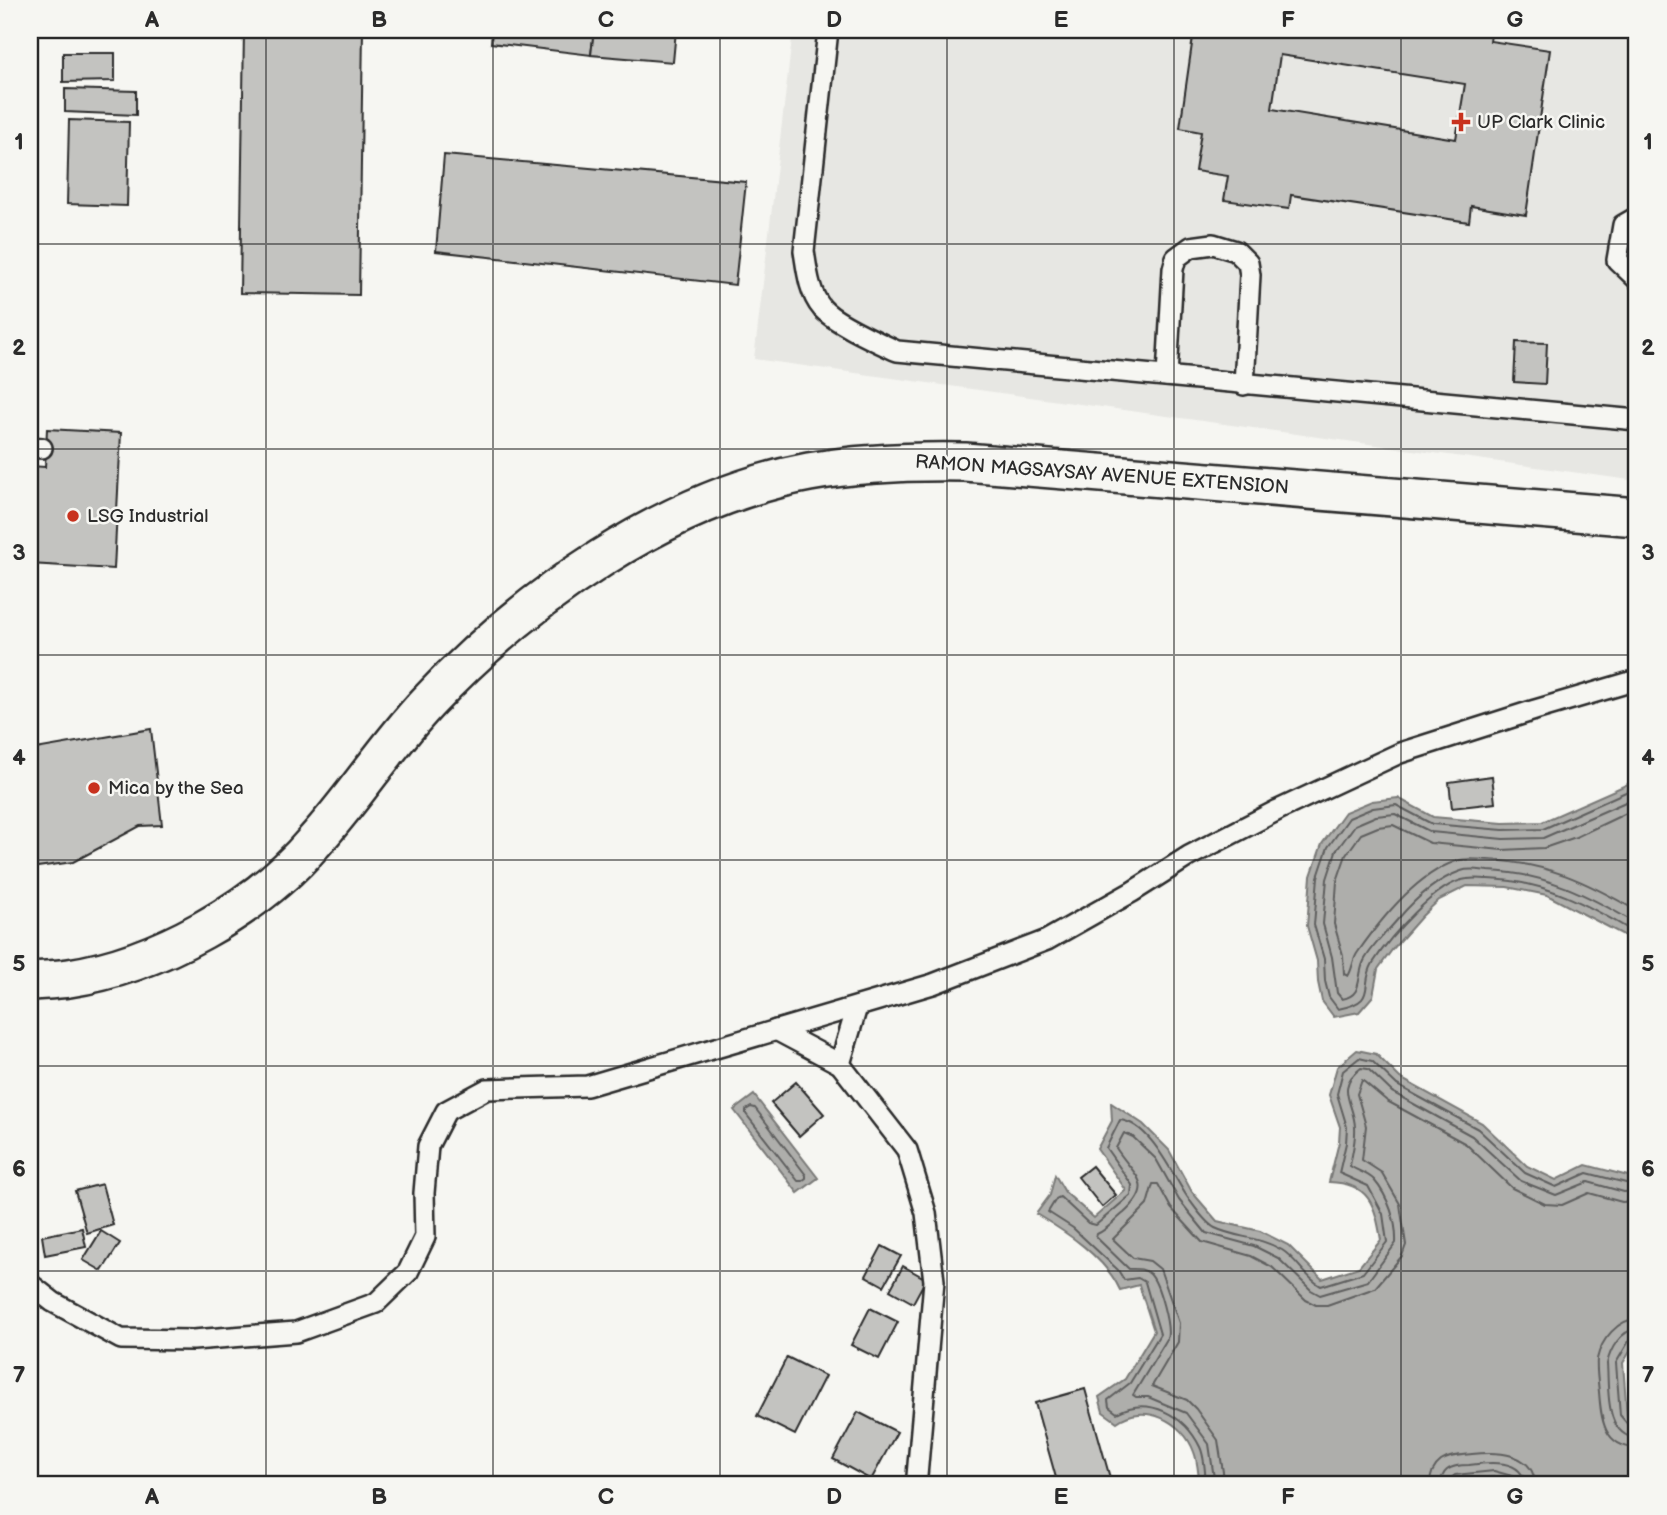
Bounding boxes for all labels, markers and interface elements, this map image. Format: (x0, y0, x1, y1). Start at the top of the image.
text: A (144, 6, 160, 34)
text: B (371, 6, 387, 34)
text: C (598, 6, 614, 34)
text: D (826, 6, 842, 34)
text: E (1054, 6, 1069, 34)
text: F (1281, 6, 1295, 34)
text: G (1507, 6, 1524, 34)
place label: UP Clark Clinic (1477, 111, 1605, 134)
marker: UP Clark Clinic (1451, 112, 1471, 132)
text: 1 (14, 128, 24, 156)
text: 1 (1643, 128, 1653, 156)
text: 2 (12, 334, 26, 362)
text: 2 (1641, 334, 1655, 362)
street label: RAMON MAGSAYSAY AVENUE EXTENSION (914, 450, 1290, 500)
place label: LSG Industrial (87, 505, 208, 528)
marker: LSG Industrial (65, 508, 81, 524)
text: 3 (12, 539, 26, 567)
text: 3 (1641, 539, 1655, 567)
text: 4 (12, 744, 26, 772)
text: 4 (1641, 744, 1655, 772)
place label: Mica by the Sea (108, 777, 244, 800)
marker: Mica by the Sea (86, 780, 102, 796)
text: 5 (12, 950, 26, 978)
text: 5 (1641, 950, 1655, 978)
text: 6 (12, 1155, 26, 1183)
text: 6 (1641, 1155, 1655, 1183)
text: 7 (13, 1361, 26, 1389)
text: 7 (1642, 1361, 1655, 1389)
text: A (144, 1483, 160, 1511)
text: B (371, 1483, 387, 1511)
text: C (598, 1483, 614, 1511)
text: D (826, 1483, 842, 1511)
text: E (1054, 1483, 1069, 1511)
text: F (1281, 1483, 1295, 1511)
text: G (1507, 1483, 1524, 1511)

